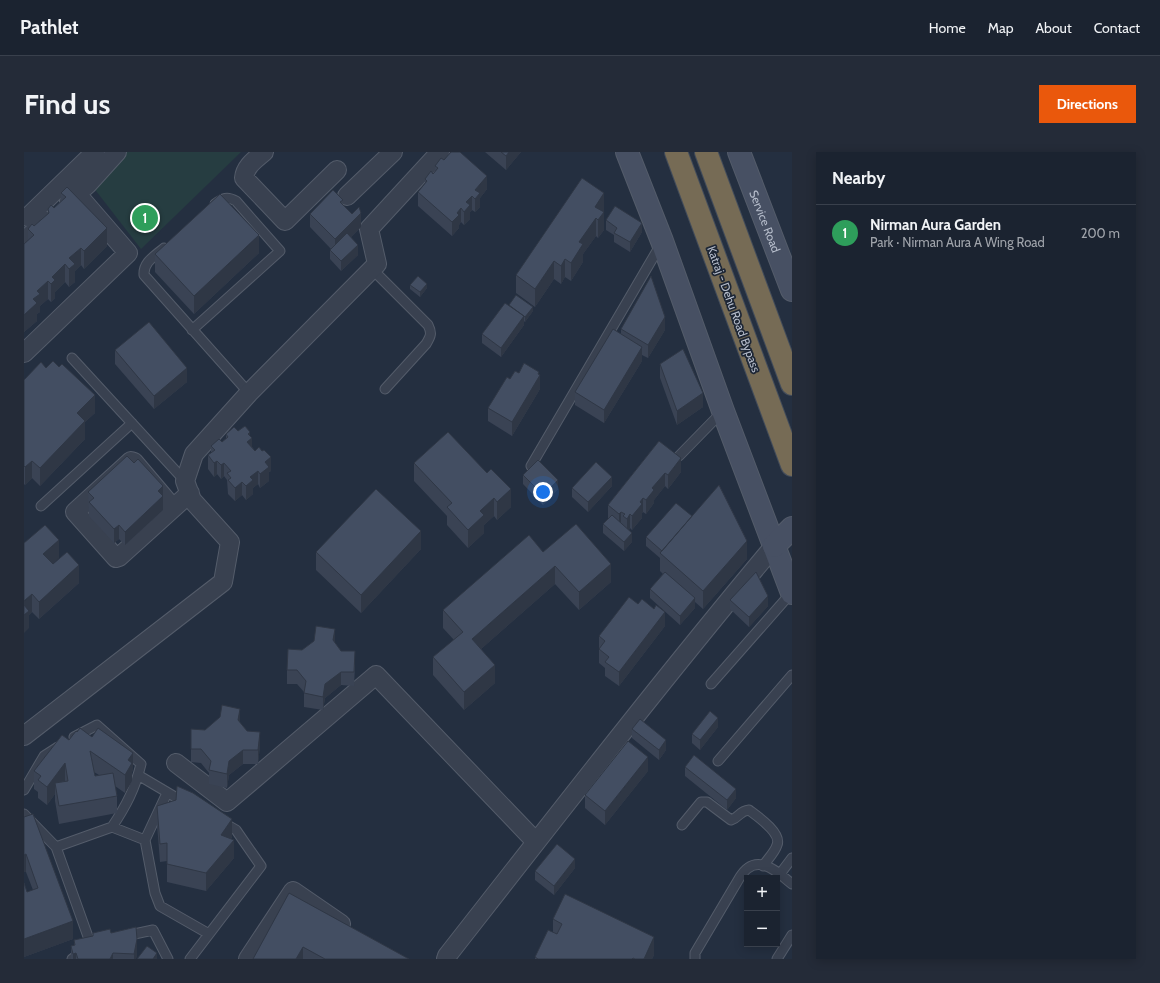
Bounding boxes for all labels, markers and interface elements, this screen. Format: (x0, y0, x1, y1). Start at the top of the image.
text: Pathlet (20, 16, 79, 39)
text: Home (929, 19, 966, 37)
text: Map (988, 19, 1013, 37)
text: About (1035, 19, 1072, 37)
text: Contact (1094, 19, 1140, 37)
button: Directions (1039, 85, 1136, 123)
text: Find us (24, 87, 110, 121)
text: Nearby (832, 168, 885, 188)
street label: Service Road (747, 188, 784, 254)
pin: 1 (132, 203, 158, 233)
text: Nirman Aura Garden (870, 216, 1001, 234)
text: 1 (843, 225, 847, 241)
text: 200 m (1081, 225, 1120, 241)
text: Park · Nirman Aura A Wing Road (870, 234, 1045, 250)
street label: Katraj - Dehu Road Bypass (704, 244, 764, 374)
your location (533, 482, 553, 502)
map controls (744, 875, 780, 947)
button: + (744, 875, 780, 911)
button: − (744, 911, 780, 947)

